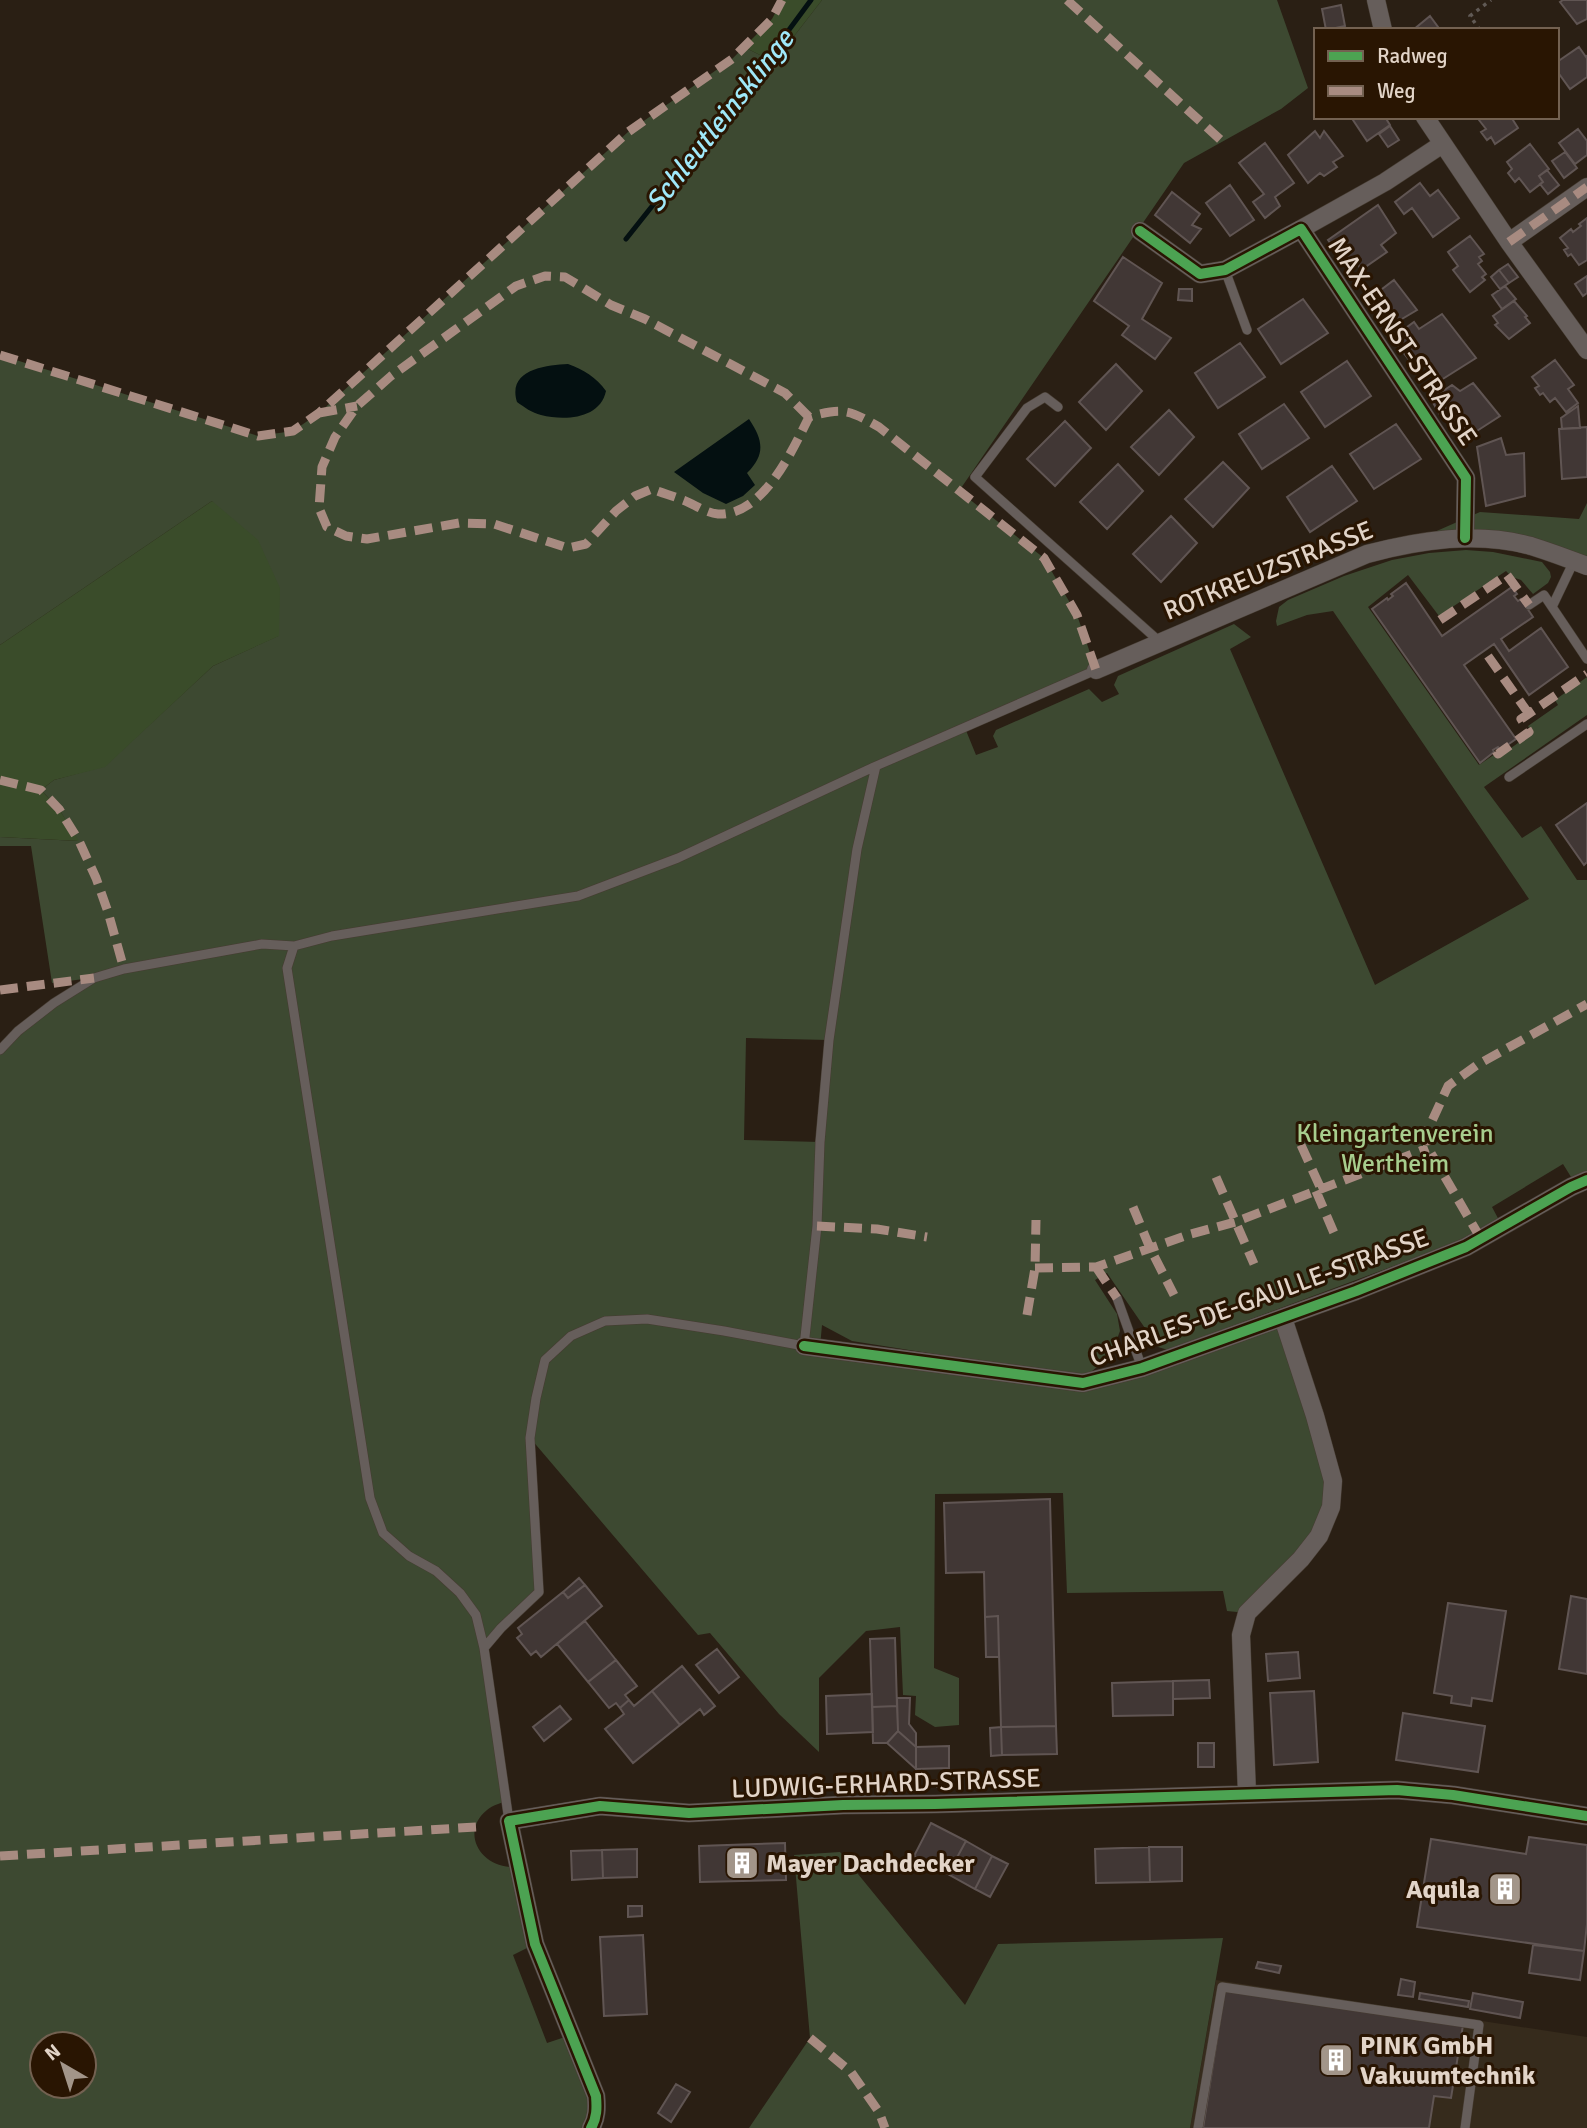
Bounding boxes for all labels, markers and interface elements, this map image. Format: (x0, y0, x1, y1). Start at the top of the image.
water label: Schleutleinsklinge (638, 21, 803, 218)
legend (1314, 28, 1559, 119)
text: Radweg (1377, 43, 1448, 69)
text: Weg (1377, 78, 1416, 104)
street label: MAX-ERNST-STRASSE (1321, 231, 1484, 452)
street label: ROTKREUZSTRASSE (1159, 514, 1378, 628)
park label: Kleingartenverein Wertheim (1296, 1118, 1494, 1180)
street label: CHARLES-DE-GAULLE-STRASSE (1085, 1222, 1433, 1374)
street label: LUDWIG-ERHARD-STRASSE (731, 1763, 1041, 1805)
building icon: Mayer Dachdecker (723, 1844, 761, 1882)
place label: Mayer Dachdecker (766, 1848, 975, 1880)
building icon: Aquila (1486, 1870, 1524, 1908)
place label: Aquila (1406, 1874, 1480, 1906)
north arrow (28, 2030, 98, 2100)
place label: PINK GmbH Vakuumtechnik (1360, 2030, 1536, 2092)
text: N (40, 2039, 66, 2066)
building icon: PINK GmbH Vakuumtechnik (1317, 2041, 1355, 2079)

